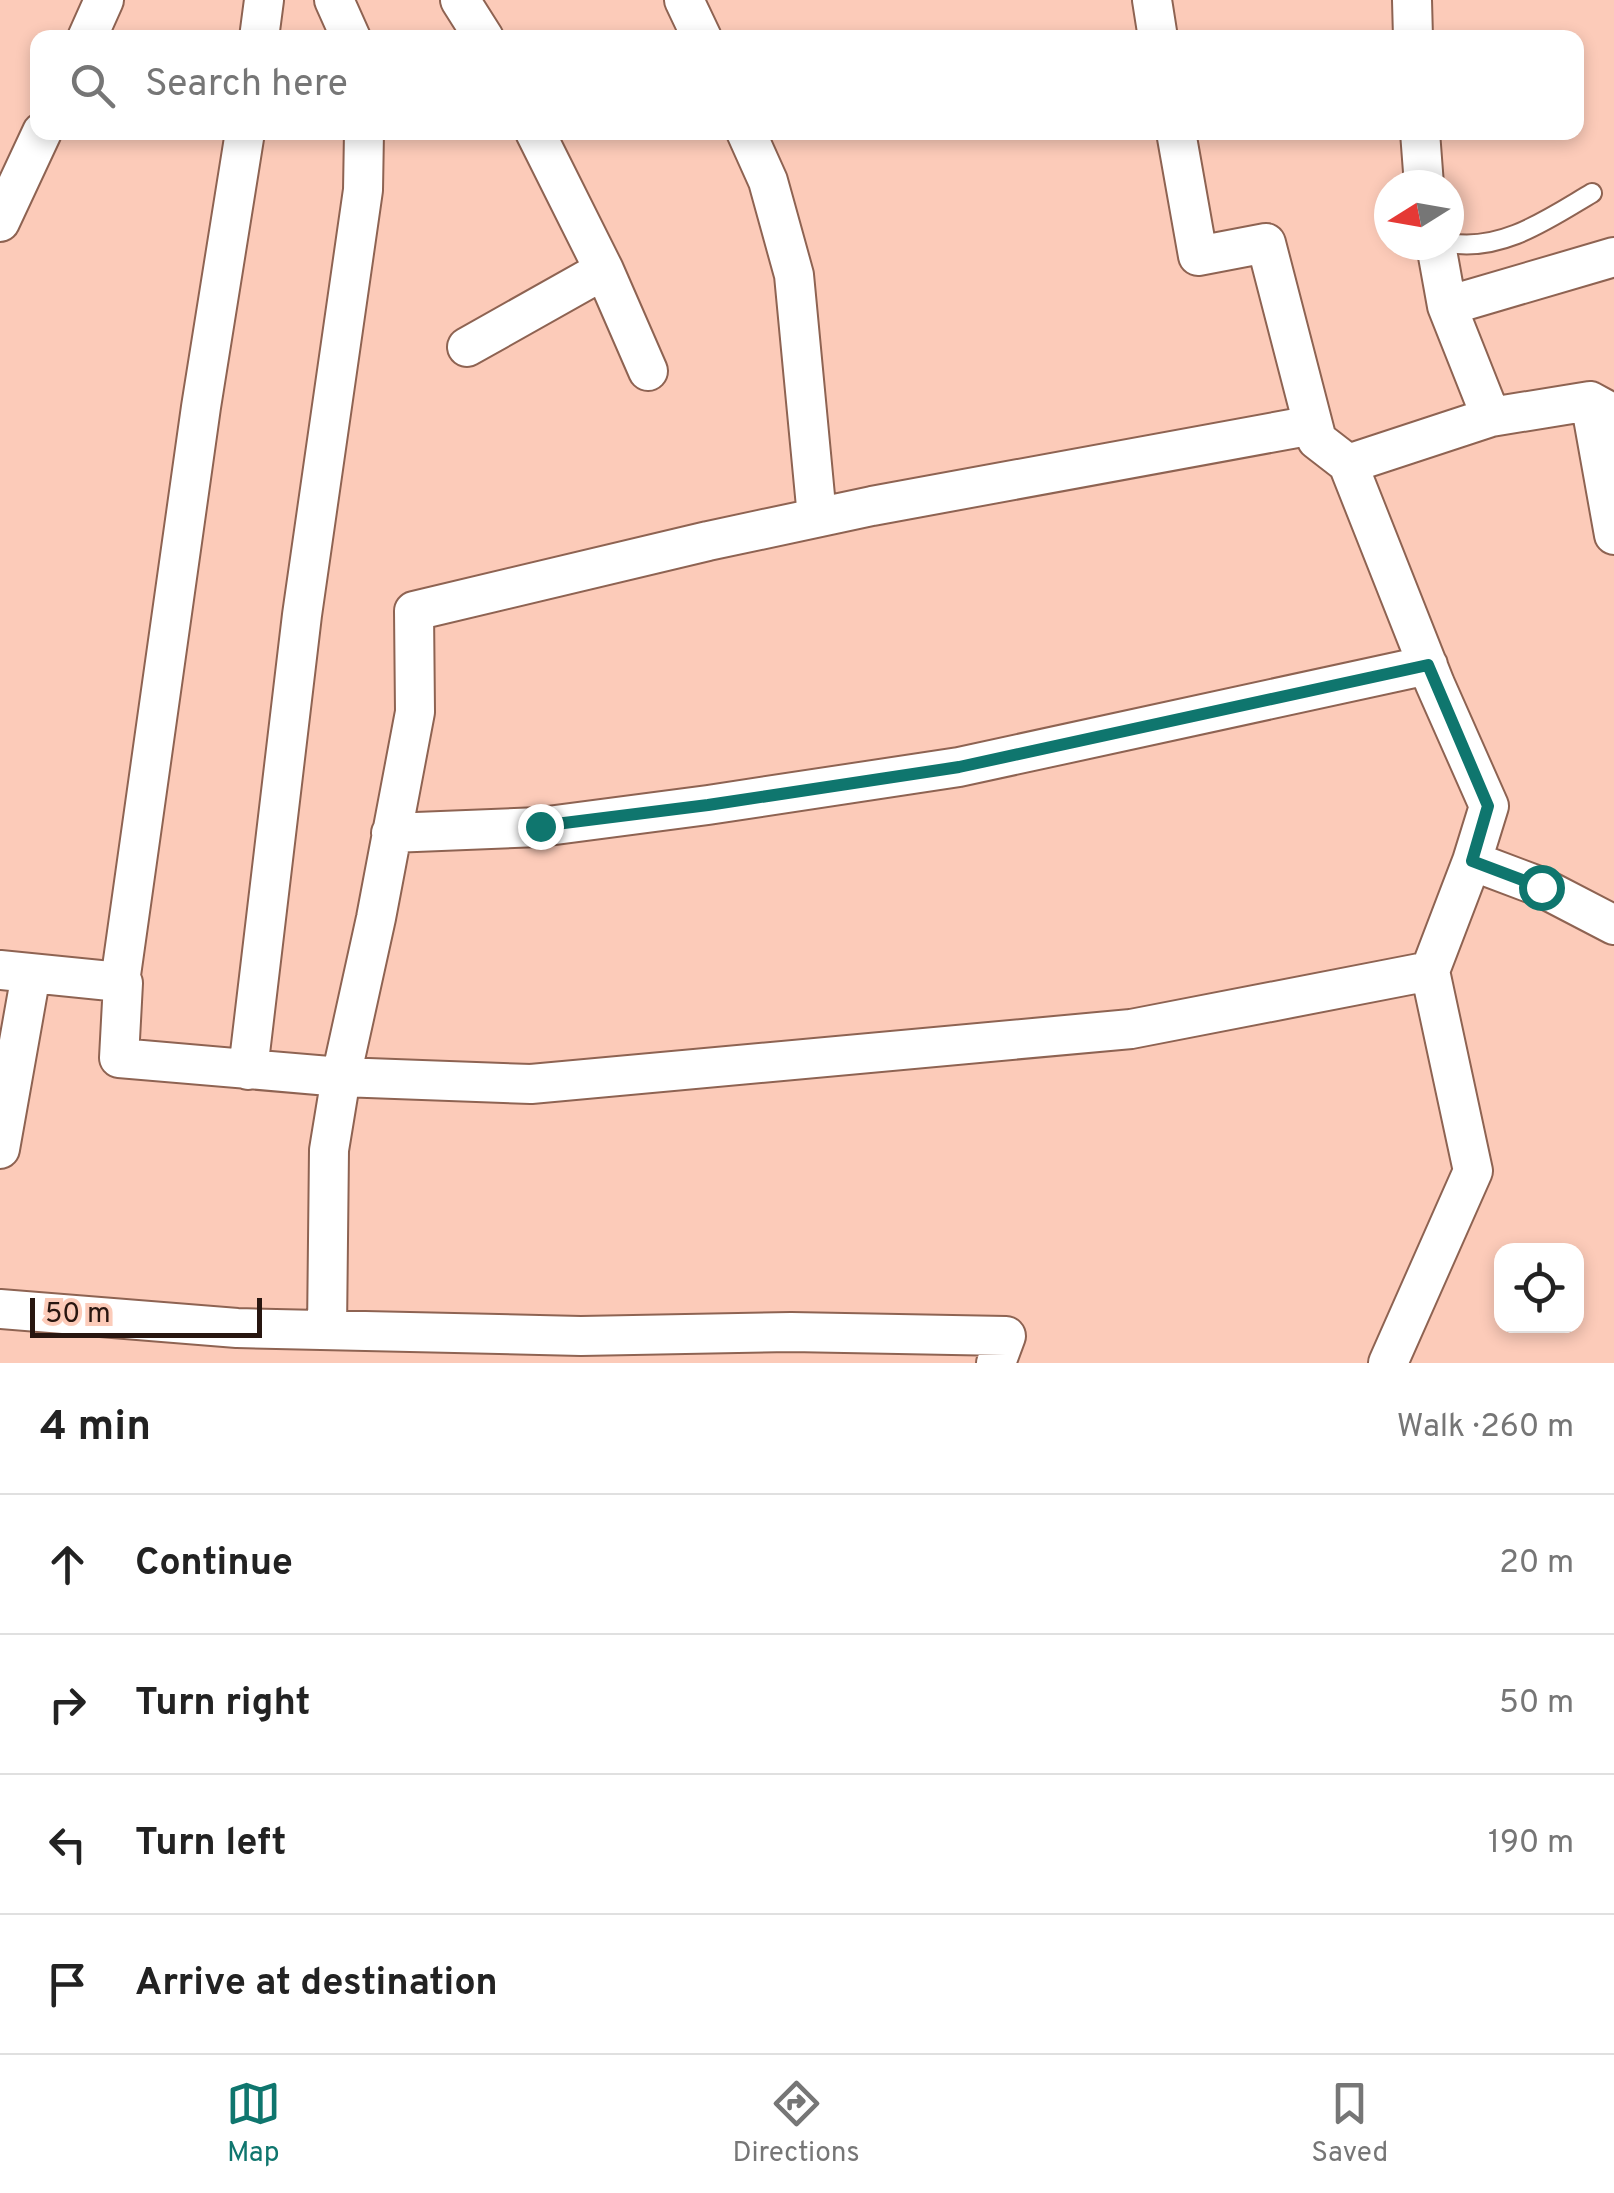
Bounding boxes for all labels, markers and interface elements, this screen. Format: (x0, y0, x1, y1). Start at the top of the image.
search box (30, 30, 1584, 140)
icon: search (65, 58, 120, 113)
text: Search here (145, 61, 348, 110)
north arrow (1374, 170, 1464, 260)
route end (518, 804, 564, 850)
route start (1519, 865, 1565, 911)
map controls (1494, 1243, 1584, 1333)
button: locate (1494, 1243, 1584, 1333)
scale bar (30, 1293, 262, 1338)
text: 50 m (45, 1297, 111, 1333)
text: 4 min (40, 1402, 151, 1455)
text: Walk · 260 m (1397, 1408, 1574, 1448)
icon: ahead (40, 1537, 95, 1592)
text: Continue (135, 1540, 293, 1589)
text: 20 m (1499, 1544, 1574, 1584)
icon: right (40, 1677, 95, 1732)
text: Turn right (135, 1680, 310, 1729)
text: 50 m (1499, 1684, 1574, 1724)
icon: left (40, 1817, 95, 1872)
text: Turn left (135, 1820, 287, 1869)
text: 190 m (1488, 1824, 1574, 1864)
icon: arrive (40, 1957, 95, 2012)
text: Arrive at destination (135, 1960, 498, 2009)
tab: Map (226, 2076, 281, 2172)
tab: Directions (732, 2076, 860, 2172)
tab: Saved (1311, 2076, 1388, 2172)

